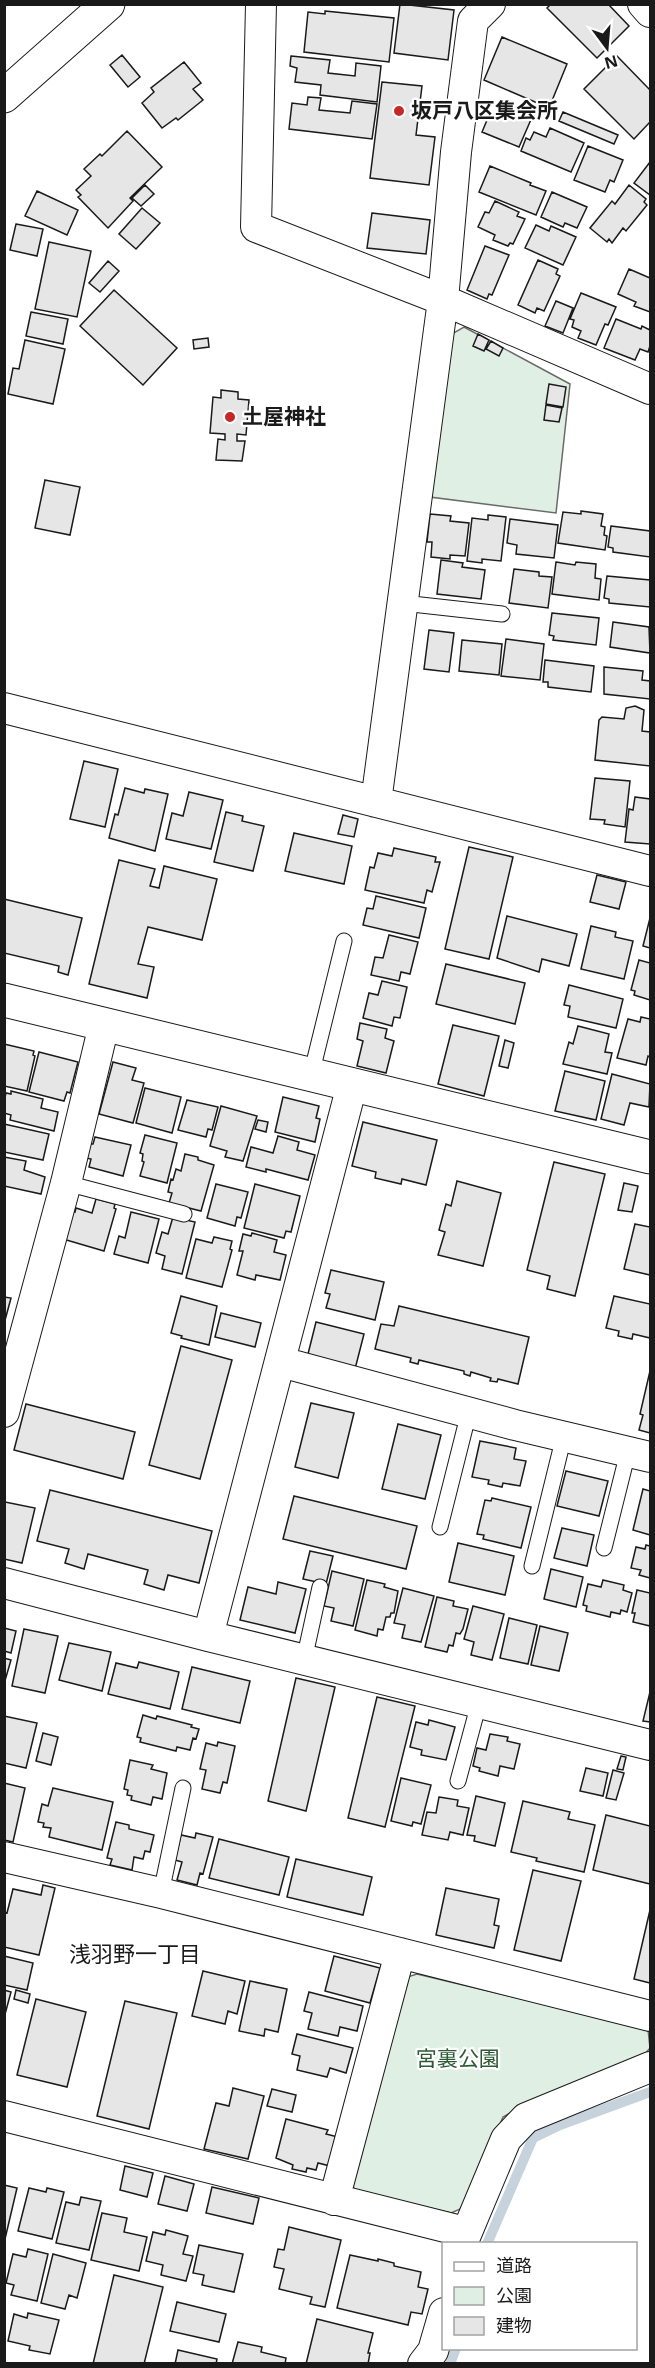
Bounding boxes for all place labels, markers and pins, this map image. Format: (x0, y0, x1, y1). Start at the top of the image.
place label: 坂戸八区集会所 (411, 96, 558, 124)
marker: 坂戸八区集会所 (392, 104, 406, 118)
place label: 土屋神社 (242, 402, 326, 430)
marker: 土屋神社 (223, 410, 237, 424)

